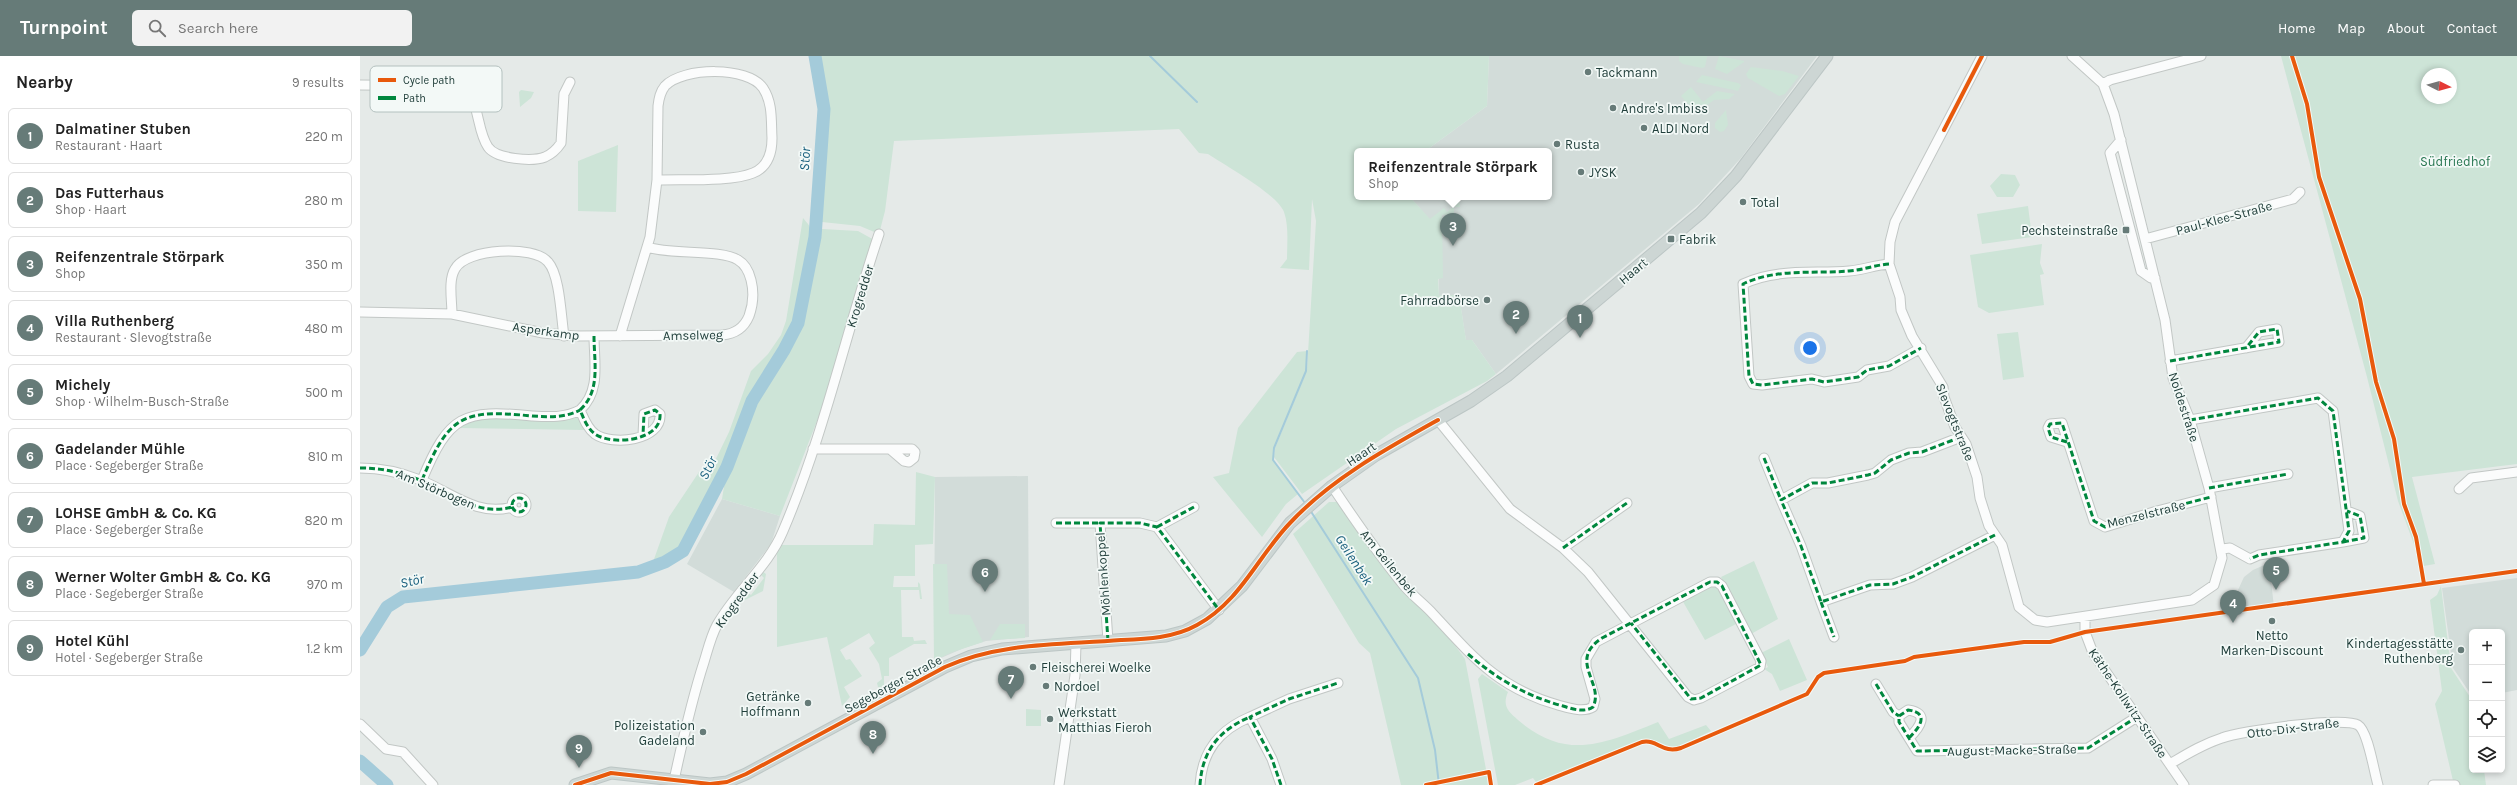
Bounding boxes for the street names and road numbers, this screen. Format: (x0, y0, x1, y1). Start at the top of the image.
street label: Paul-Klee-Straße (2174, 198, 2274, 238)
street label: Haart (1616, 255, 1650, 287)
street label: Krogredder (843, 262, 877, 329)
street label: Asperkamp (512, 319, 580, 343)
street label: Amselweg (663, 327, 724, 343)
street label: Noldestraße (2166, 370, 2202, 444)
street label: Slevogtstraße (1933, 381, 1977, 463)
street label: Haart (1343, 439, 1379, 469)
street label: Am Störbogen (394, 466, 478, 512)
street label: Menzelstraße (2105, 497, 2187, 531)
street label: Am Geilenbek (1358, 527, 1420, 599)
street label: Möhlenkoppel (1093, 532, 1113, 616)
street label: Krogredder (712, 569, 762, 631)
street label: Käthe-Kollwitz-Straße (2086, 645, 2171, 761)
street label: Segeberger Straße (842, 652, 945, 716)
street label: Otto-Dix-Straße (2246, 715, 2340, 741)
street label: August-Macke-Straße (1947, 741, 2077, 759)

